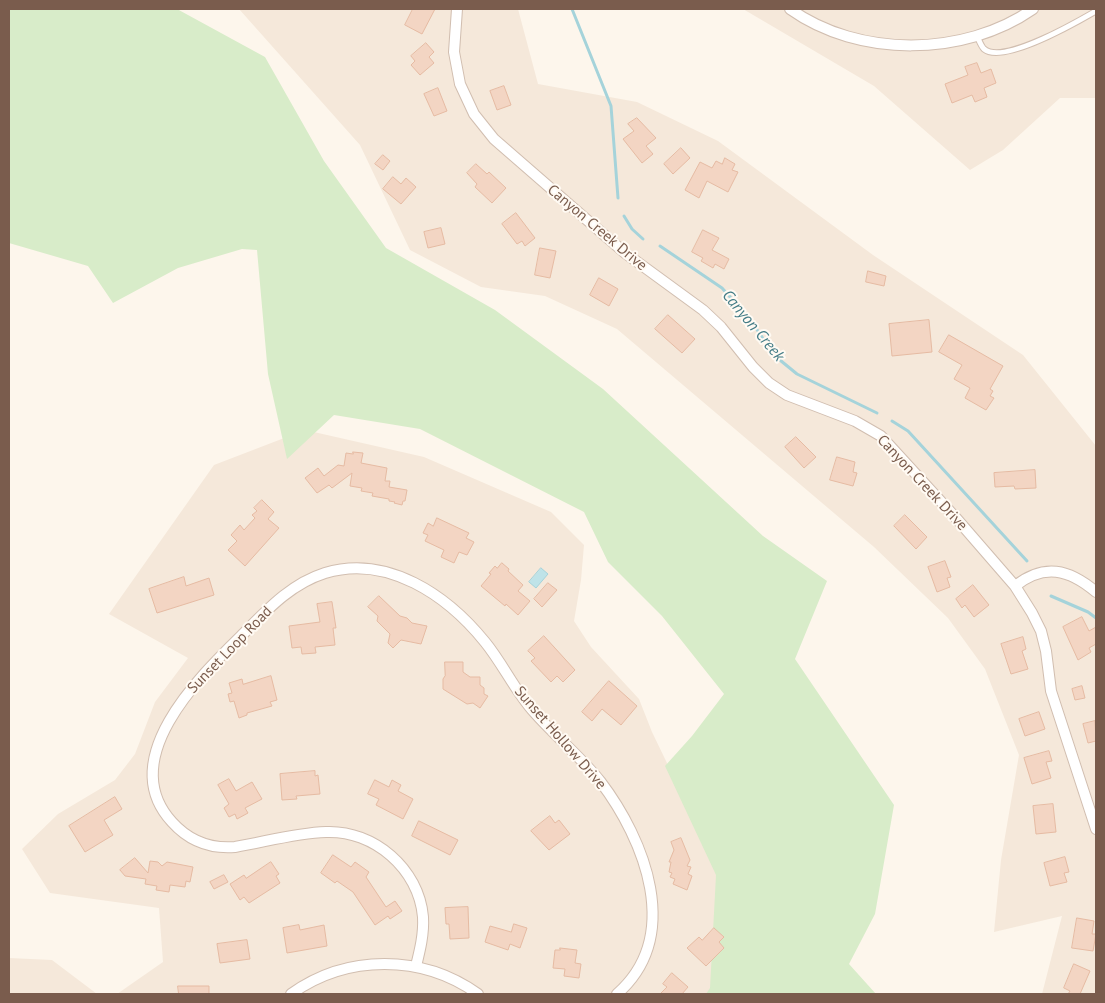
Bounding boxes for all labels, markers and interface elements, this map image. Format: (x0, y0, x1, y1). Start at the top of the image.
street label: Canyon Creek Drive (544, 181, 650, 275)
water label: Canyon Creek (718, 286, 788, 366)
street label: Canyon Creek Drive (873, 431, 971, 535)
street label: Sunset Loop Road (184, 603, 276, 697)
street label: Sunset Hollow Drive (510, 683, 610, 793)

